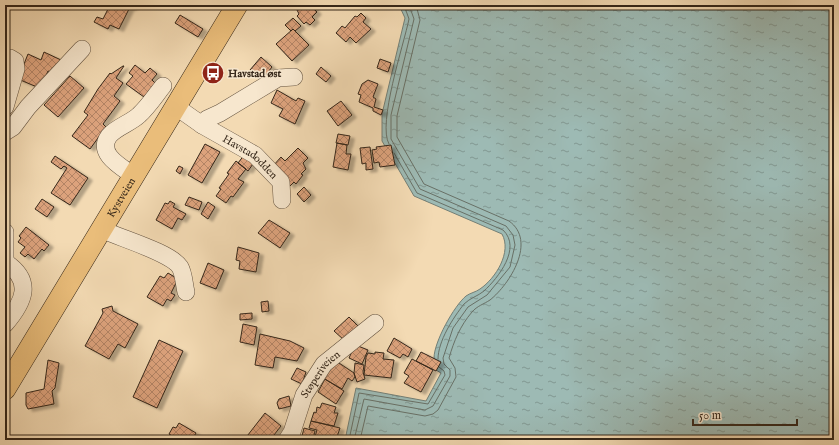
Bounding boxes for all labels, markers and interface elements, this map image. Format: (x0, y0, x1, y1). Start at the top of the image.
bus stop icon: Havstad øst (200, 60, 226, 86)
place label: Havstad øst (228, 67, 281, 81)
street label: Havstadodden (220, 132, 280, 182)
street label: Kystveien (104, 175, 139, 220)
street label: Støperiveien (298, 348, 343, 401)
scale bar (693, 401, 797, 427)
text: 50 m (699, 408, 721, 423)

